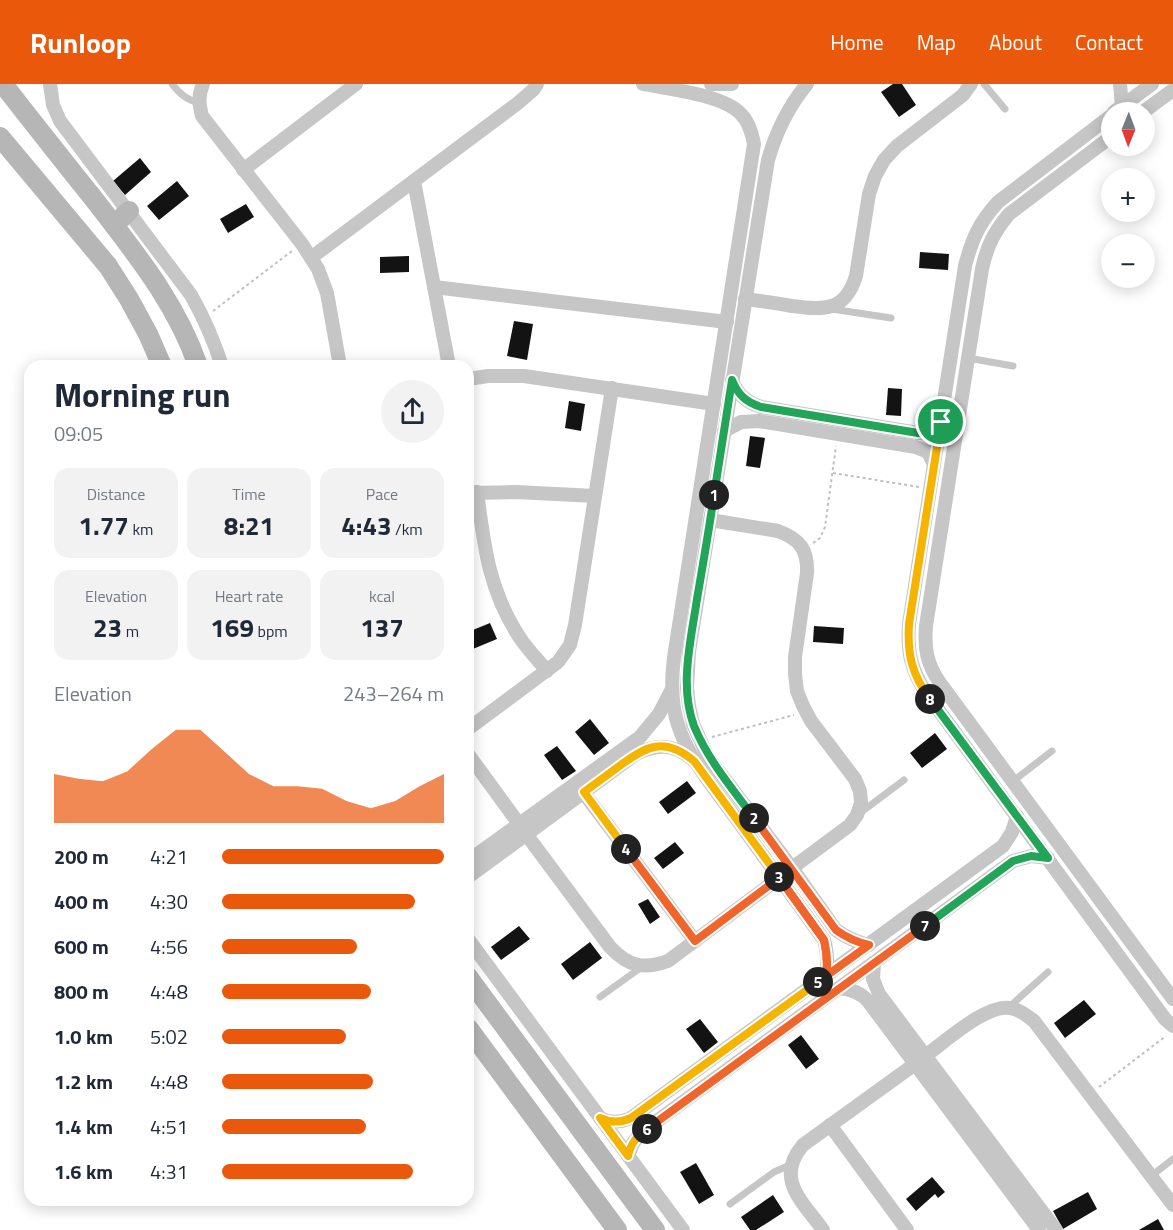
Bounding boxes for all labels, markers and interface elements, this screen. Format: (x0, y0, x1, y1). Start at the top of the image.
text: Runloop (30, 21, 131, 64)
text: Home (830, 26, 884, 58)
text: Map (917, 26, 956, 58)
text: About (989, 26, 1042, 58)
text: Contact (1075, 26, 1143, 58)
north arrow (1101, 102, 1155, 156)
map controls (1101, 102, 1155, 288)
button: + (1101, 168, 1155, 222)
button: − (1101, 234, 1155, 288)
text: Morning run (54, 370, 231, 420)
button: share (381, 380, 444, 443)
pin (915, 396, 966, 447)
icon: arrive (924, 405, 957, 438)
text: 09:05 (54, 418, 103, 449)
pin: 1 (699, 480, 729, 510)
text: Distance (87, 482, 145, 506)
text: Time (232, 482, 266, 506)
text: Pace (366, 482, 398, 506)
text: 1 (710, 483, 718, 507)
text: 1.77 (79, 506, 129, 545)
text: 8:21 (224, 506, 274, 545)
text: 4:43 (341, 506, 392, 545)
text: km (129, 517, 153, 541)
text: /km (392, 517, 423, 541)
text: Elevation (85, 584, 147, 608)
text: Heart rate (215, 584, 283, 608)
text: kcal (369, 584, 395, 608)
text: 23 (93, 608, 122, 647)
text: 169 (210, 608, 254, 647)
text: 137 (360, 608, 404, 647)
text: m (122, 619, 139, 643)
text: bpm (254, 619, 288, 643)
text: Elevation (54, 678, 132, 709)
text: 243–264 m (343, 678, 444, 709)
pin: 8 (915, 684, 945, 714)
text: 8 (926, 687, 934, 711)
pin: 2 (739, 803, 769, 833)
text: 2 (750, 806, 758, 830)
pin: 4 (611, 834, 641, 864)
text: 4 (622, 837, 630, 861)
text: 200 m (54, 841, 109, 872)
text: 4:21 (150, 841, 188, 872)
pin: 3 (764, 862, 794, 892)
text: 3 (775, 865, 783, 889)
text: 400 m (54, 886, 109, 917)
text: 4:30 (150, 886, 188, 917)
pin: 7 (910, 911, 940, 941)
text: 7 (921, 914, 929, 938)
text: 600 m (54, 931, 109, 962)
text: 4:56 (150, 931, 188, 962)
pin: 5 (803, 967, 833, 997)
text: 5 (814, 970, 822, 994)
text: 800 m (54, 976, 109, 1007)
text: 4:48 (150, 976, 188, 1007)
text: 1.0 km (54, 1021, 113, 1052)
text: 5:02 (150, 1021, 188, 1052)
text: 1.2 km (54, 1066, 113, 1097)
text: 4:48 (150, 1066, 188, 1097)
text: 1.4 km (54, 1111, 113, 1142)
text: 4:51 (150, 1111, 188, 1142)
pin: 6 (632, 1114, 662, 1144)
text: 6 (643, 1117, 651, 1141)
text: 1.6 km (54, 1156, 113, 1187)
text: 4:31 (150, 1156, 188, 1187)

